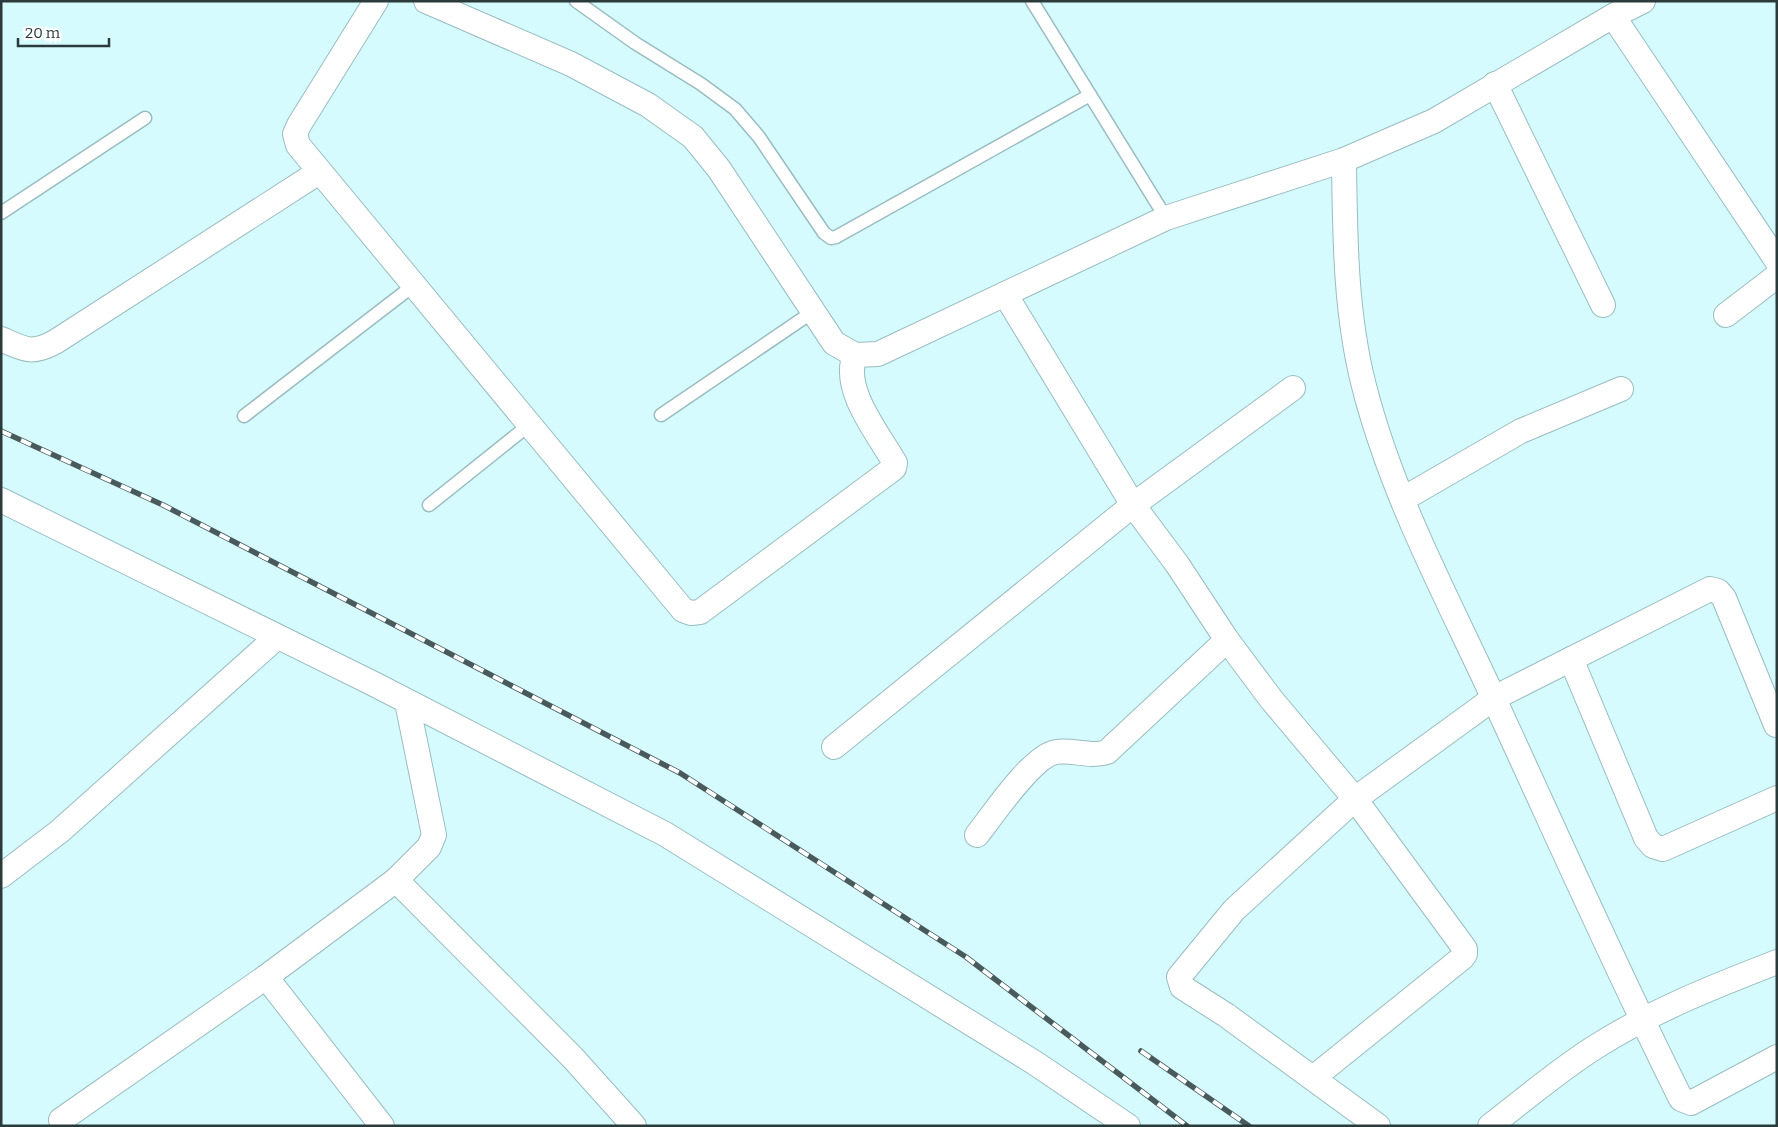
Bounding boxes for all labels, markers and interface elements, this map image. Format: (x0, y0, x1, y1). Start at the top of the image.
scale bar (18, 15, 109, 47)
text: 20 m (25, 24, 61, 42)

